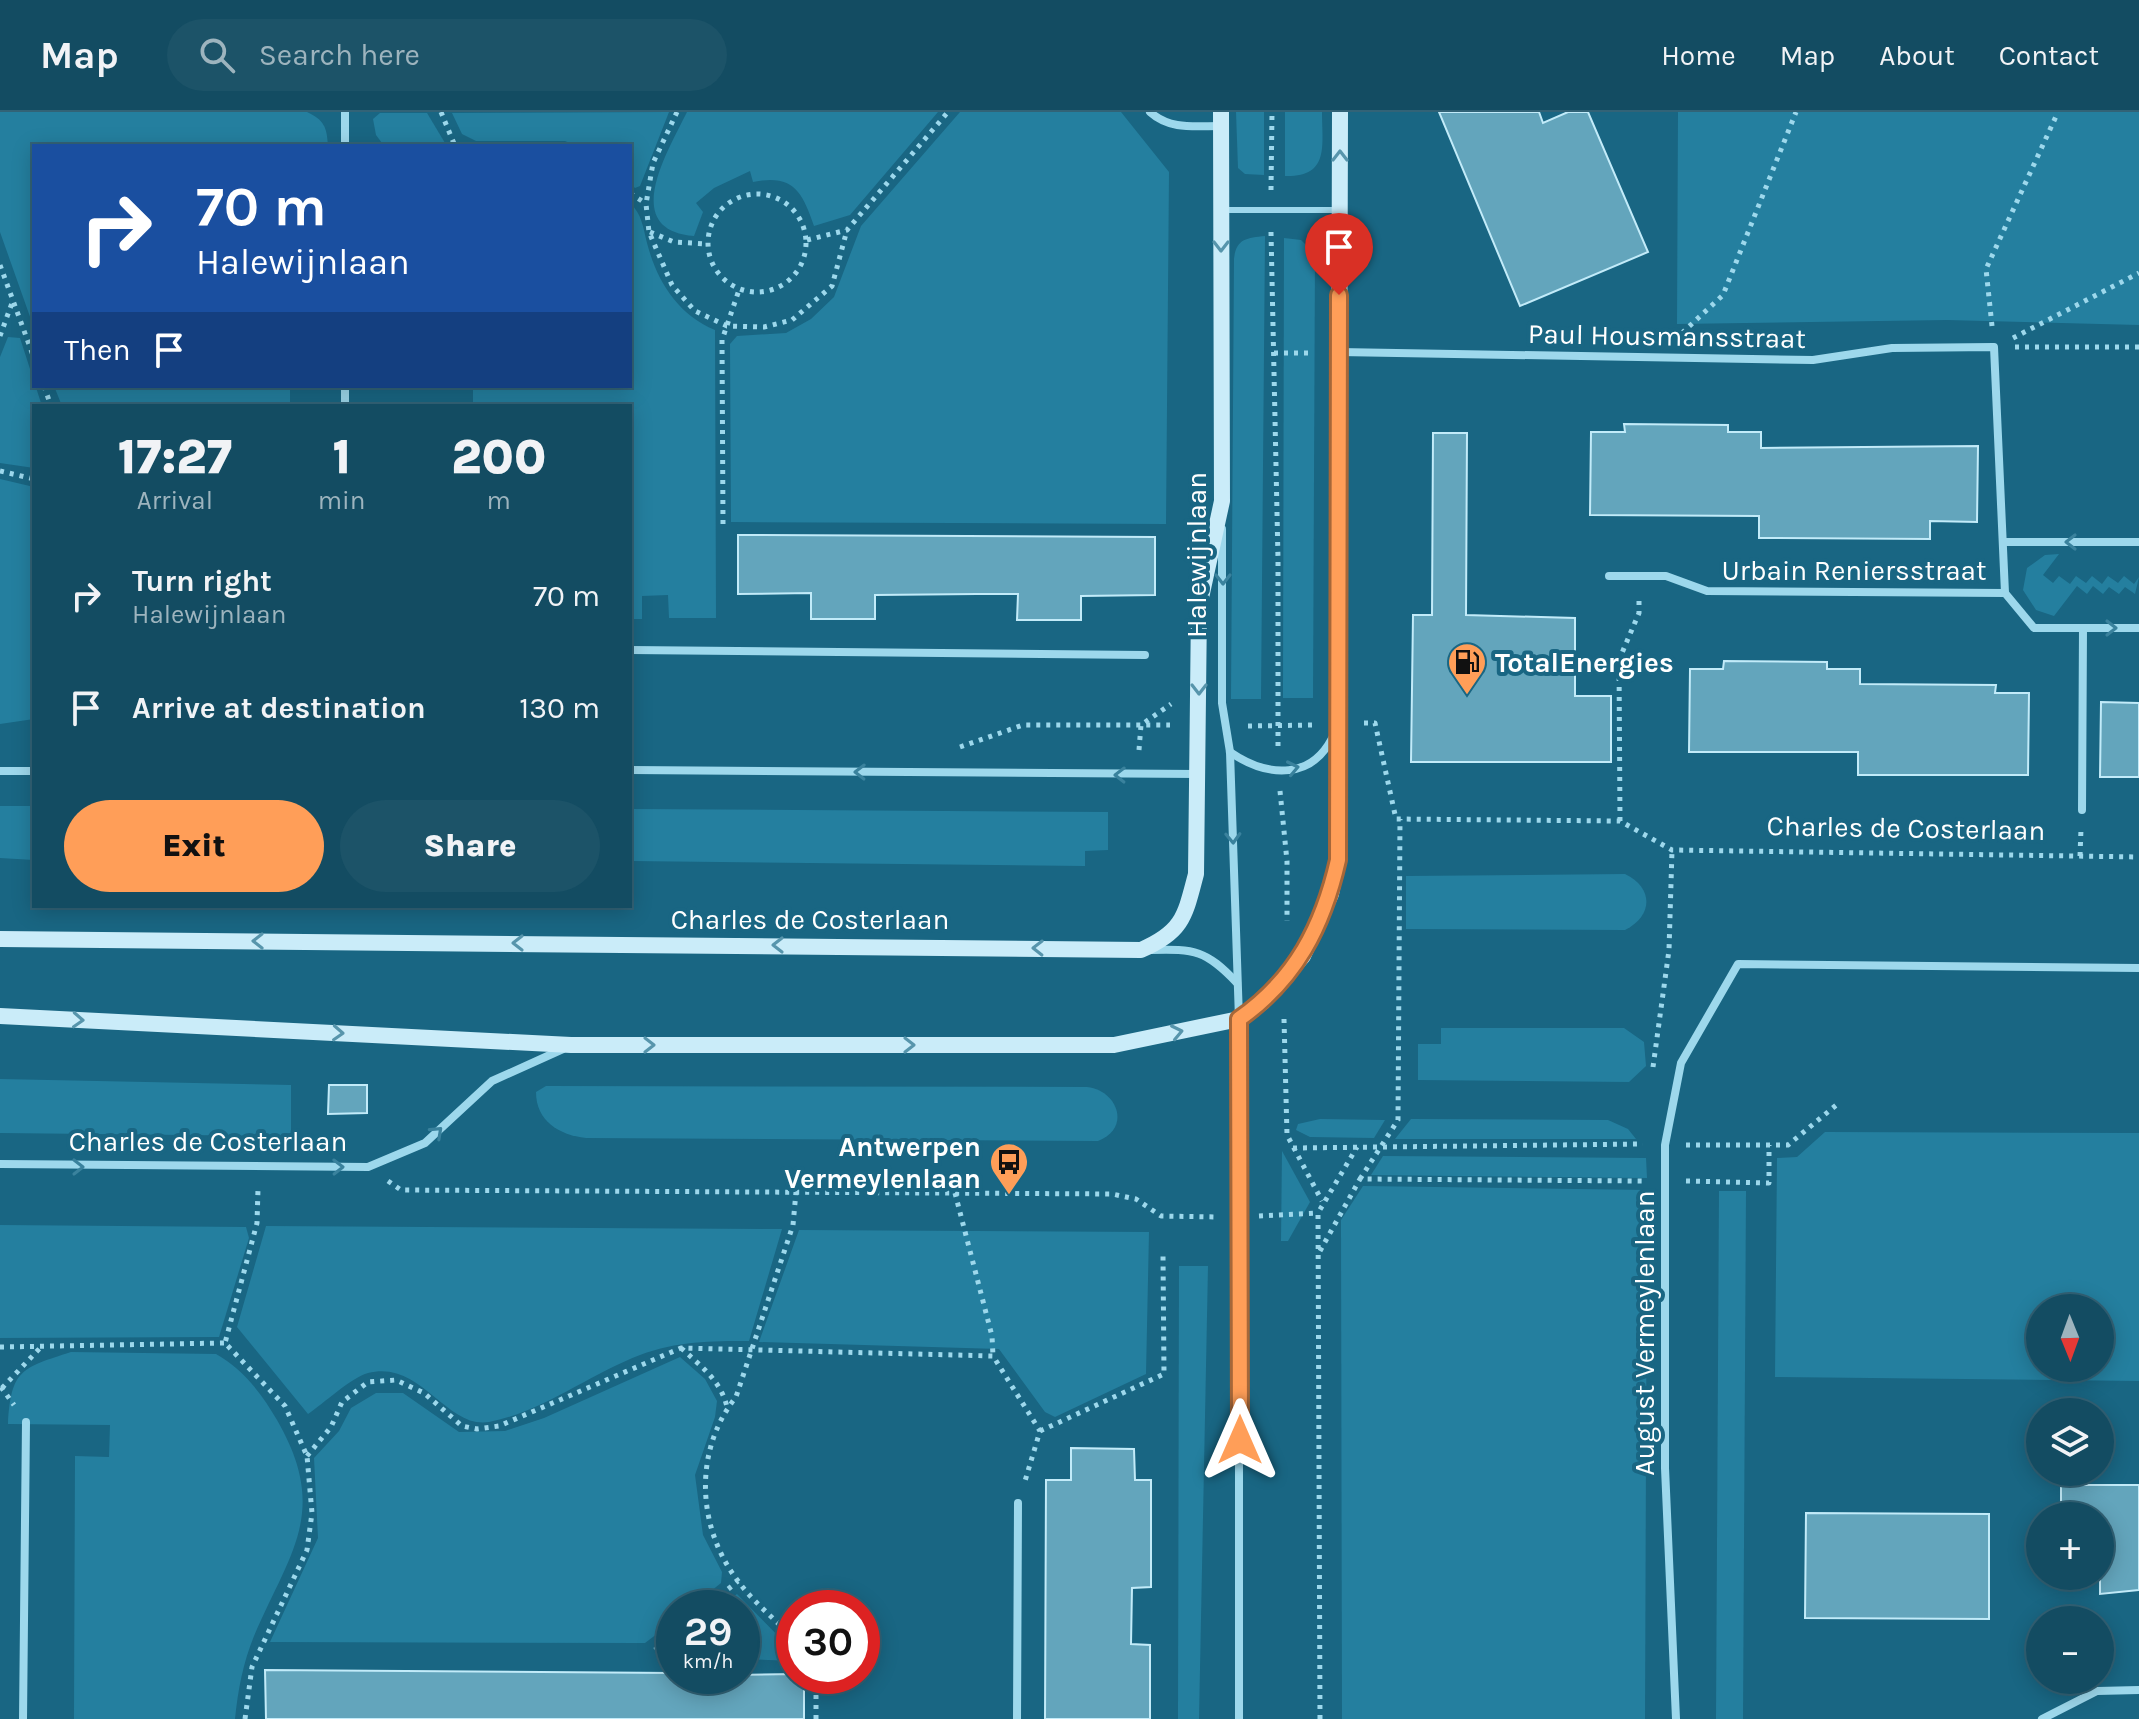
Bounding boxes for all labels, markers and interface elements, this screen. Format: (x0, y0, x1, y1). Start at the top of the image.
search box (167, 19, 727, 91)
text: Map (40, 33, 119, 78)
icon: search (195, 33, 239, 77)
text: Search here (259, 37, 420, 73)
text: Home (1661, 39, 1736, 72)
text: Map (1780, 39, 1835, 72)
text: About (1879, 39, 1955, 72)
text: Contact (1999, 39, 2099, 72)
one-way arrow (1331, 149, 1348, 162)
text: 70 m (196, 174, 327, 239)
icon: right (64, 176, 168, 280)
pin (1305, 213, 1373, 295)
icon: arrive (1317, 225, 1361, 269)
one-way arrow (1212, 240, 1230, 253)
text: Halewijnlaan (196, 241, 410, 283)
street label: Paul Housmansstraat (1528, 317, 1806, 355)
icon: arrive (147, 328, 191, 372)
text: Then (64, 332, 131, 368)
text: 17:27 (118, 429, 232, 485)
text: 1 (332, 429, 351, 485)
text: 200 (451, 429, 546, 485)
street label: Halewijnlaan (1180, 472, 1213, 638)
text: Arrival (137, 485, 213, 516)
text: min (318, 485, 366, 516)
text: m (487, 485, 511, 516)
one-way arrow (2064, 533, 2077, 551)
street label: Urbain Reniersstraat (1721, 554, 1987, 587)
text: Turn right (132, 563, 272, 599)
one-way arrow (1214, 573, 1232, 586)
icon: right (64, 574, 108, 618)
text: 70 m (533, 578, 600, 614)
text: Halewijnlaan (132, 599, 286, 630)
one-way arrow (2105, 619, 2118, 637)
fuel station icon: TotalEnergies (1446, 641, 1488, 696)
place label: TotalEnergies (1495, 646, 1674, 679)
one-way arrow (1190, 683, 1208, 696)
icon: arrive (64, 686, 108, 730)
text: Arrive at destination (132, 690, 426, 726)
text: 130 m (519, 690, 600, 726)
one-way arrow (1285, 760, 1299, 777)
one-way arrow (853, 764, 866, 781)
one-way arrow (1113, 766, 1126, 784)
button: Exit (64, 800, 324, 892)
button: Share (340, 800, 600, 892)
street label: Charles de Costerlaan (1766, 809, 2046, 847)
one-way arrow (1224, 832, 1241, 845)
street label: Charles de Costerlaan (671, 903, 949, 936)
one-way arrow (251, 932, 264, 950)
one-way arrow (511, 934, 524, 952)
one-way arrow (771, 936, 784, 954)
one-way arrow (1031, 939, 1044, 957)
one-way arrow (72, 1012, 85, 1029)
one-way arrow (1169, 1024, 1183, 1041)
one-way arrow (332, 1025, 345, 1042)
one-way arrow (643, 1036, 656, 1054)
one-way arrow (903, 1036, 916, 1054)
street label: Charles de Costerlaan (69, 1125, 347, 1158)
one-way arrow (428, 1127, 442, 1142)
place label: Antwerpen Vermeylenlaan (784, 1130, 981, 1195)
bus stop icon: Antwerpen Vermeylenlaan (988, 1141, 1030, 1196)
one-way arrow (72, 1158, 85, 1176)
one-way arrow (332, 1159, 345, 1176)
street label: August Vermeylenlaan (1628, 1190, 1661, 1476)
north arrow (2026, 1294, 2114, 1382)
map controls (2026, 1294, 2114, 1694)
position arrow (1198, 1398, 1282, 1482)
button: layers (2026, 1398, 2114, 1486)
button: + (2026, 1502, 2114, 1590)
speed limit sign: 30 (776, 1590, 880, 1694)
button: − (2026, 1606, 2114, 1694)
text: 29 (684, 1608, 732, 1655)
text: km/h (683, 1650, 733, 1673)

